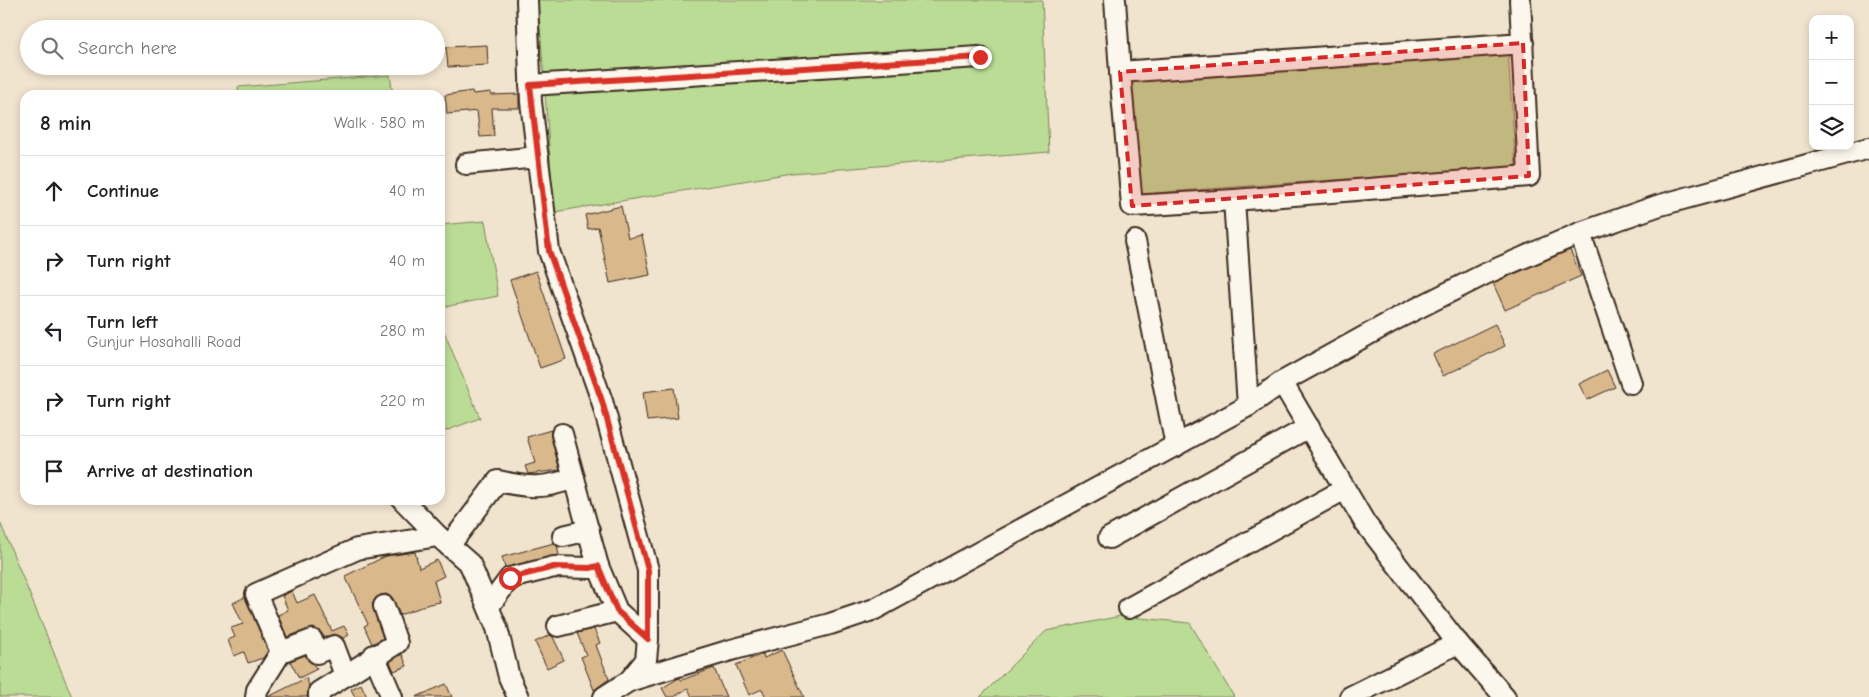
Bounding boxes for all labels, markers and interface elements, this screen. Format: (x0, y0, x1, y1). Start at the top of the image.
map controls (1809, 15, 1854, 150)
button: + (1809, 15, 1854, 60)
search box (20, 20, 445, 75)
icon: search (38, 34, 66, 62)
text: Search here (78, 37, 177, 59)
route end (969, 46, 992, 69)
button: − (1809, 60, 1854, 105)
button: layers (1809, 105, 1854, 150)
text: 8 min (40, 111, 91, 135)
text: Walk · 580 m (334, 114, 425, 132)
icon: ahead (40, 177, 68, 205)
text: Continue (87, 180, 159, 202)
text: 40 m (389, 182, 425, 200)
icon: right (40, 247, 68, 275)
text: Turn right (87, 250, 171, 272)
text: 40 m (389, 252, 425, 270)
text: Turn left (87, 311, 158, 333)
icon: left (40, 317, 68, 345)
text: 280 m (380, 322, 425, 340)
text: Gunjur Hosahalli Road (87, 333, 241, 351)
icon: right (40, 387, 68, 415)
text: Turn right (87, 390, 171, 412)
text: 220 m (380, 392, 425, 410)
icon: arrive (40, 457, 68, 485)
text: Arrive at destination (87, 460, 253, 482)
route start (499, 567, 522, 590)

